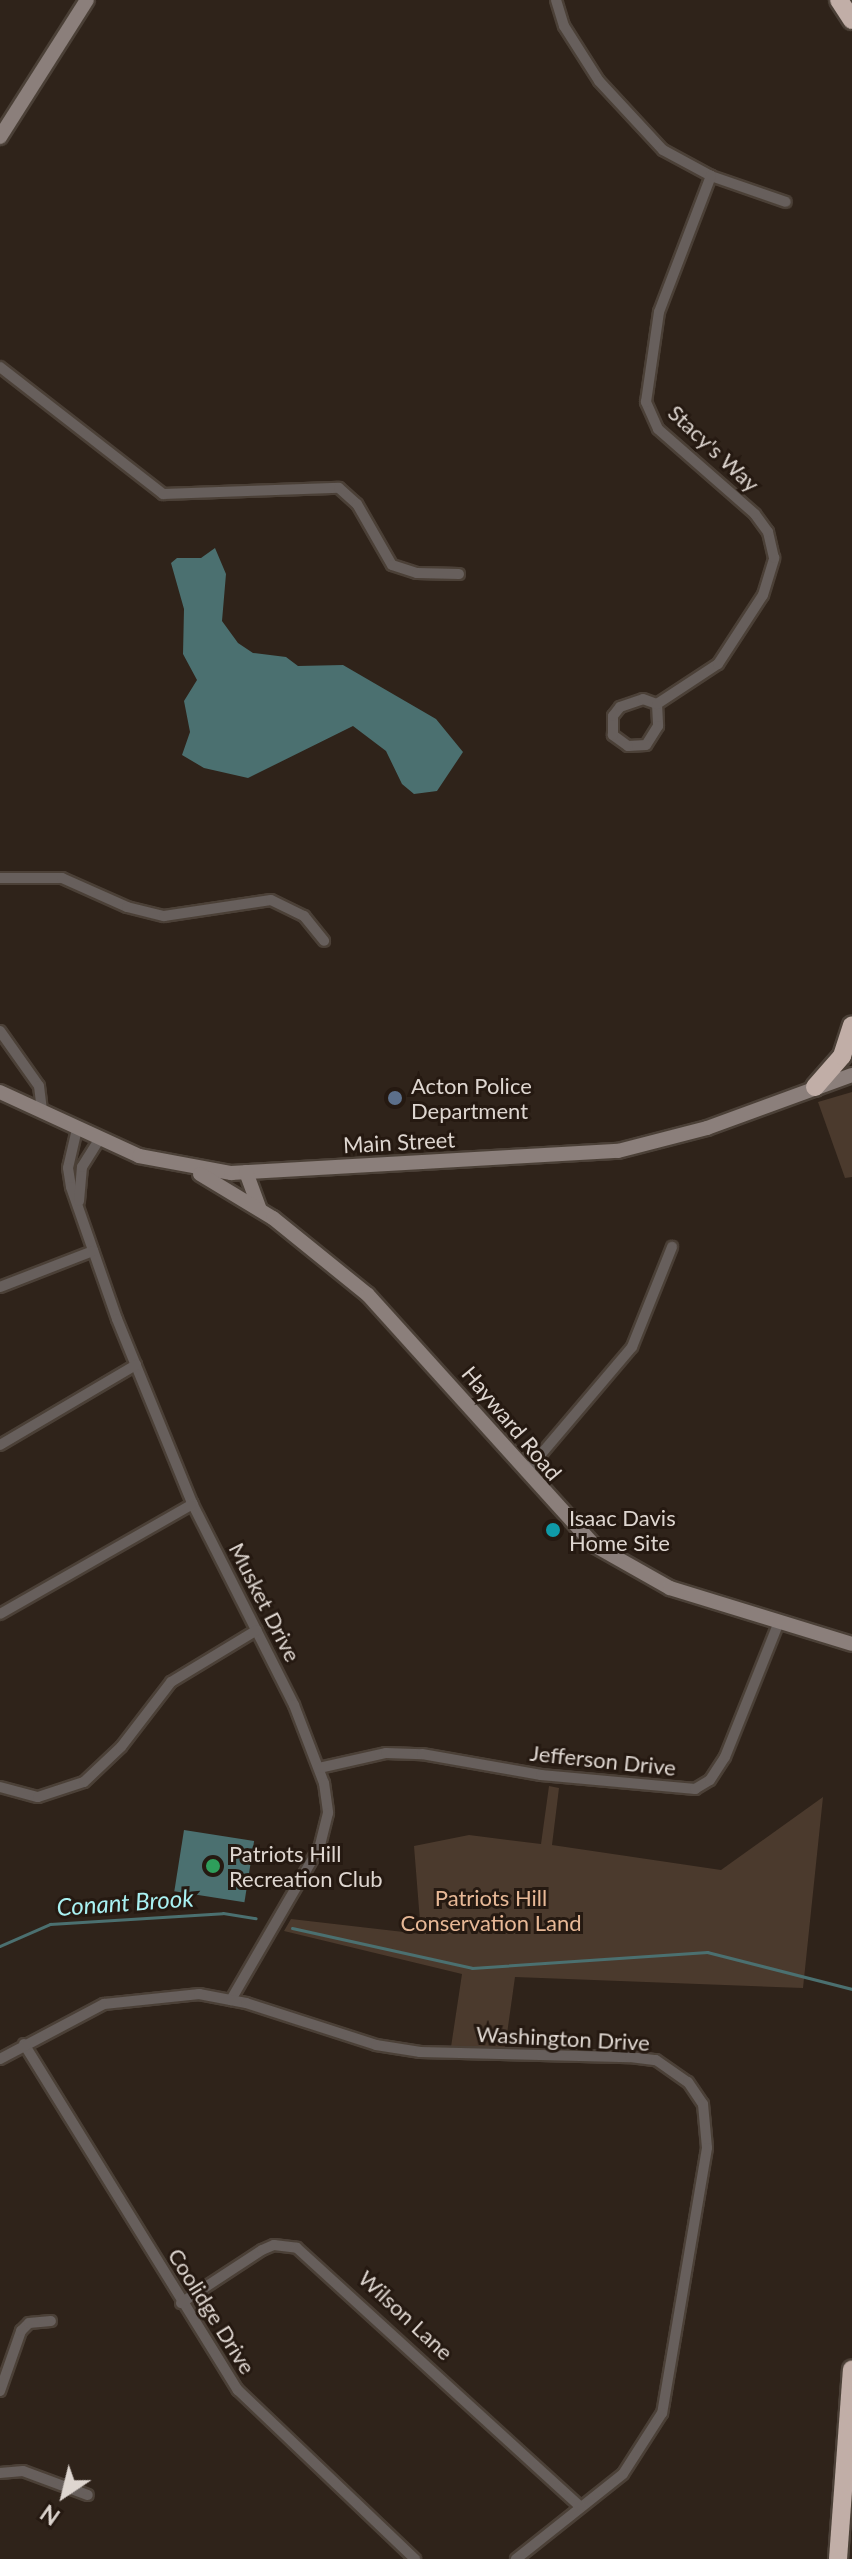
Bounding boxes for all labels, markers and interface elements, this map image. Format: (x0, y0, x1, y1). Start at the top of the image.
street label: Stacy's Way (663, 399, 765, 497)
place label: Acton Police Department (411, 1072, 532, 1124)
marker: Acton Police Department (386, 1089, 404, 1107)
street label: Main Street (342, 1126, 456, 1158)
street label: Hayward Road (457, 1361, 567, 1485)
place label: Isaac Davis Home Site (569, 1504, 676, 1556)
marker: Isaac Davis Home Site (544, 1521, 562, 1539)
street label: Musket Drive (224, 1538, 306, 1666)
street label: Jefferson Drive (529, 1739, 677, 1781)
place label: Patriots Hill Recreation Club (229, 1840, 383, 1892)
marker: Patriots Hill Recreation Club (204, 1857, 222, 1875)
water label: Conant Brook (56, 1883, 194, 1921)
park label: Patriots Hill Conservation Land (400, 1884, 582, 1936)
street label: Washington Drive (475, 2020, 651, 2056)
street label: Coolidge Drive (163, 2243, 261, 2379)
street label: Wilson Lane (353, 2265, 459, 2365)
north arrow (24, 2455, 104, 2535)
text: N (35, 2499, 65, 2531)

